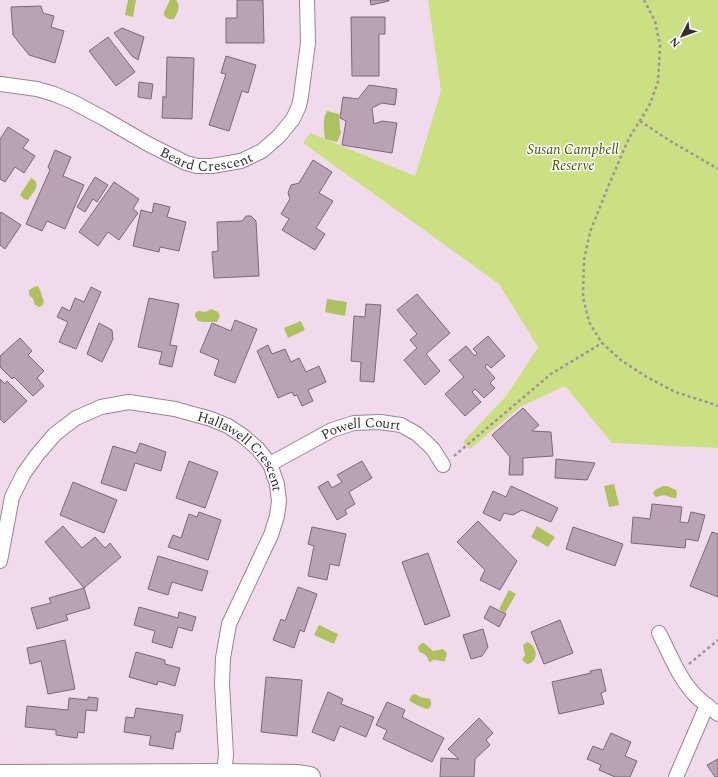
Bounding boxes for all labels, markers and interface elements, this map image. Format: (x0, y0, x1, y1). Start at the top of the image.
north arrow (662, 16, 702, 56)
text: N (666, 33, 684, 51)
park label: Susan Campbell Reserve (527, 139, 619, 176)
street label: Beard Crescent (156, 142, 256, 177)
street label: Hallawell Crescent (195, 406, 288, 493)
street label: Powell Court (317, 412, 402, 445)

